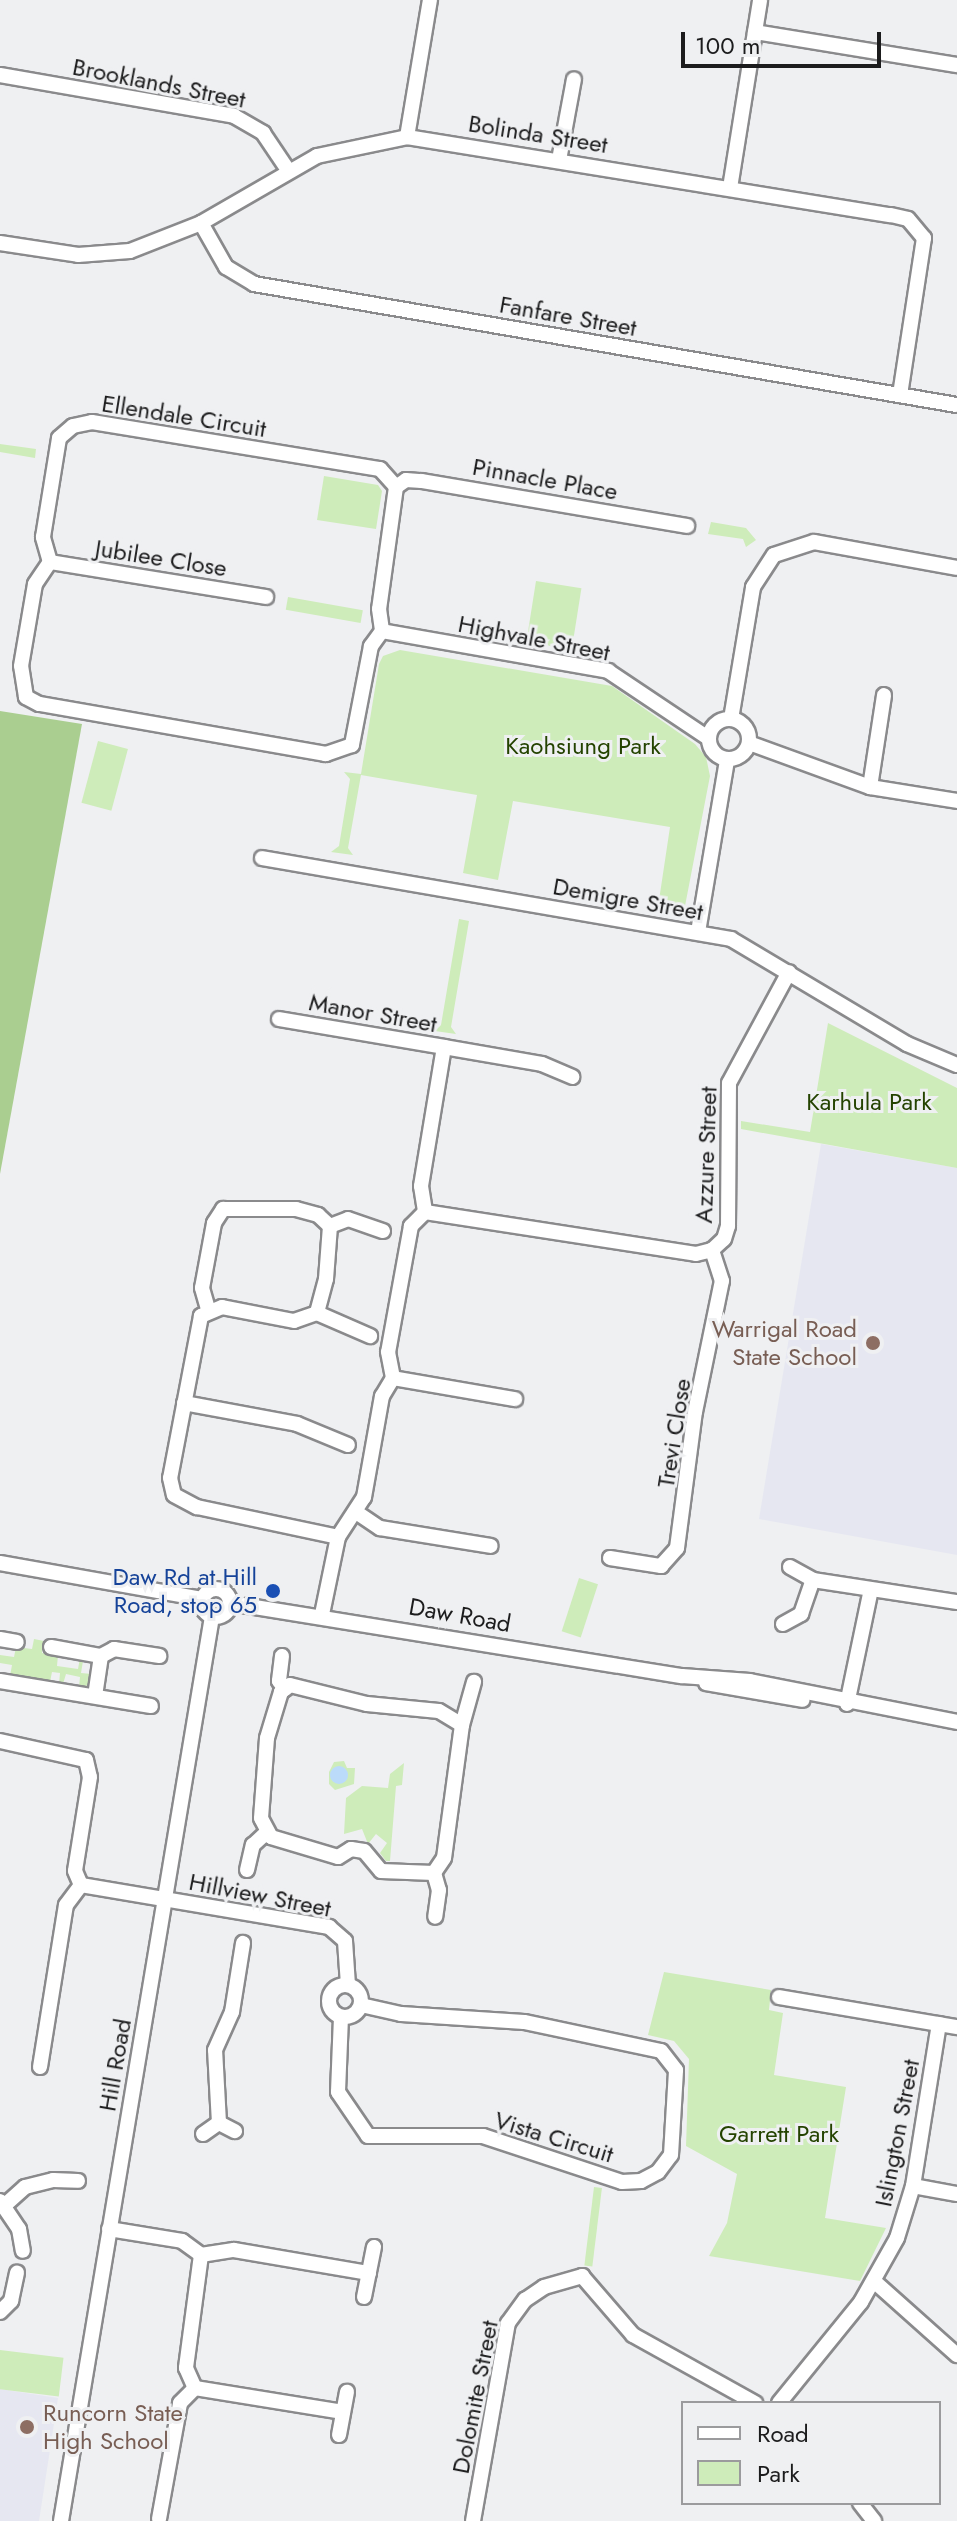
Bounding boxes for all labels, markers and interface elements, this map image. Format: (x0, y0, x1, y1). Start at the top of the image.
scale bar (685, 16, 885, 66)
text: 100 m (695, 28, 761, 63)
street label: Brooklands Street (70, 52, 248, 114)
street label: Bolinda Street (466, 109, 610, 159)
street label: Fanfare Street (497, 290, 639, 342)
street label: Ellendale Circuit (100, 389, 268, 443)
street label: Pinnacle Place (470, 452, 620, 506)
street label: Jubilee Close (93, 533, 229, 583)
street label: Highvale Street (456, 609, 612, 667)
park label: Kaohsiung Park (505, 732, 661, 760)
street label: Demigre Street (551, 872, 705, 926)
street label: Manor Street (307, 988, 439, 1038)
street label: Azzure Street (689, 1086, 723, 1224)
park label: Karhula Park (806, 1088, 932, 1116)
place label: Warrigal Road State School (712, 1315, 857, 1371)
marker: Warrigal Road State School (864, 1334, 882, 1352)
street label: Trevi Close (651, 1376, 697, 1490)
place label: Daw Rd at Hill Road, stop 65 (112, 1563, 257, 1619)
marker: Daw Rd at Hill Road, stop 65 (264, 1582, 282, 1600)
street label: Daw Road (407, 1592, 513, 1638)
street label: Hillview Street (187, 1867, 333, 1923)
street label: Hill Road (93, 2017, 137, 2113)
street label: Islington Street (869, 2057, 925, 2209)
street label: Vista Circuit (491, 2105, 617, 2169)
park label: Garrett Park (719, 2120, 839, 2148)
street label: Dolomite Street (446, 2318, 504, 2476)
place label: Runcorn State High School (43, 2399, 183, 2455)
legend (681, 2401, 941, 2505)
text: Road (757, 2416, 809, 2451)
marker: Runcorn State High School (18, 2418, 36, 2436)
text: Park (757, 2456, 800, 2491)

